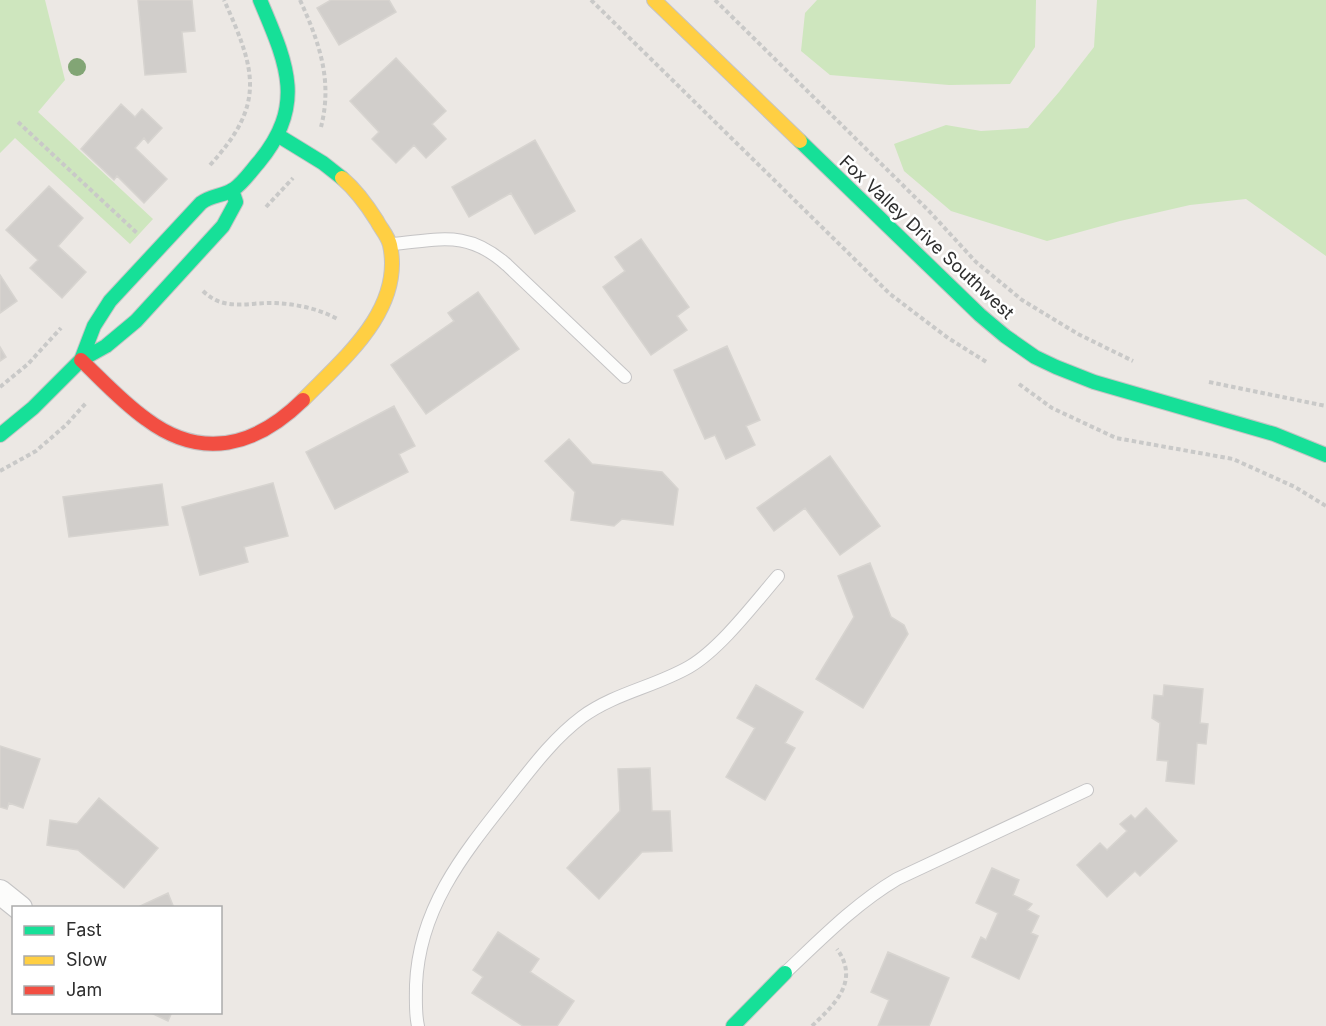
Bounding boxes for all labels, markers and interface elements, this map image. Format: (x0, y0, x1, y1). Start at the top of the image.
street label: Fox Valley Drive Southwest (836, 151, 1018, 323)
legend (12, 906, 222, 1014)
text: Fast (66, 919, 102, 940)
text: Slow (66, 949, 107, 970)
text: Jam (66, 979, 102, 1000)

